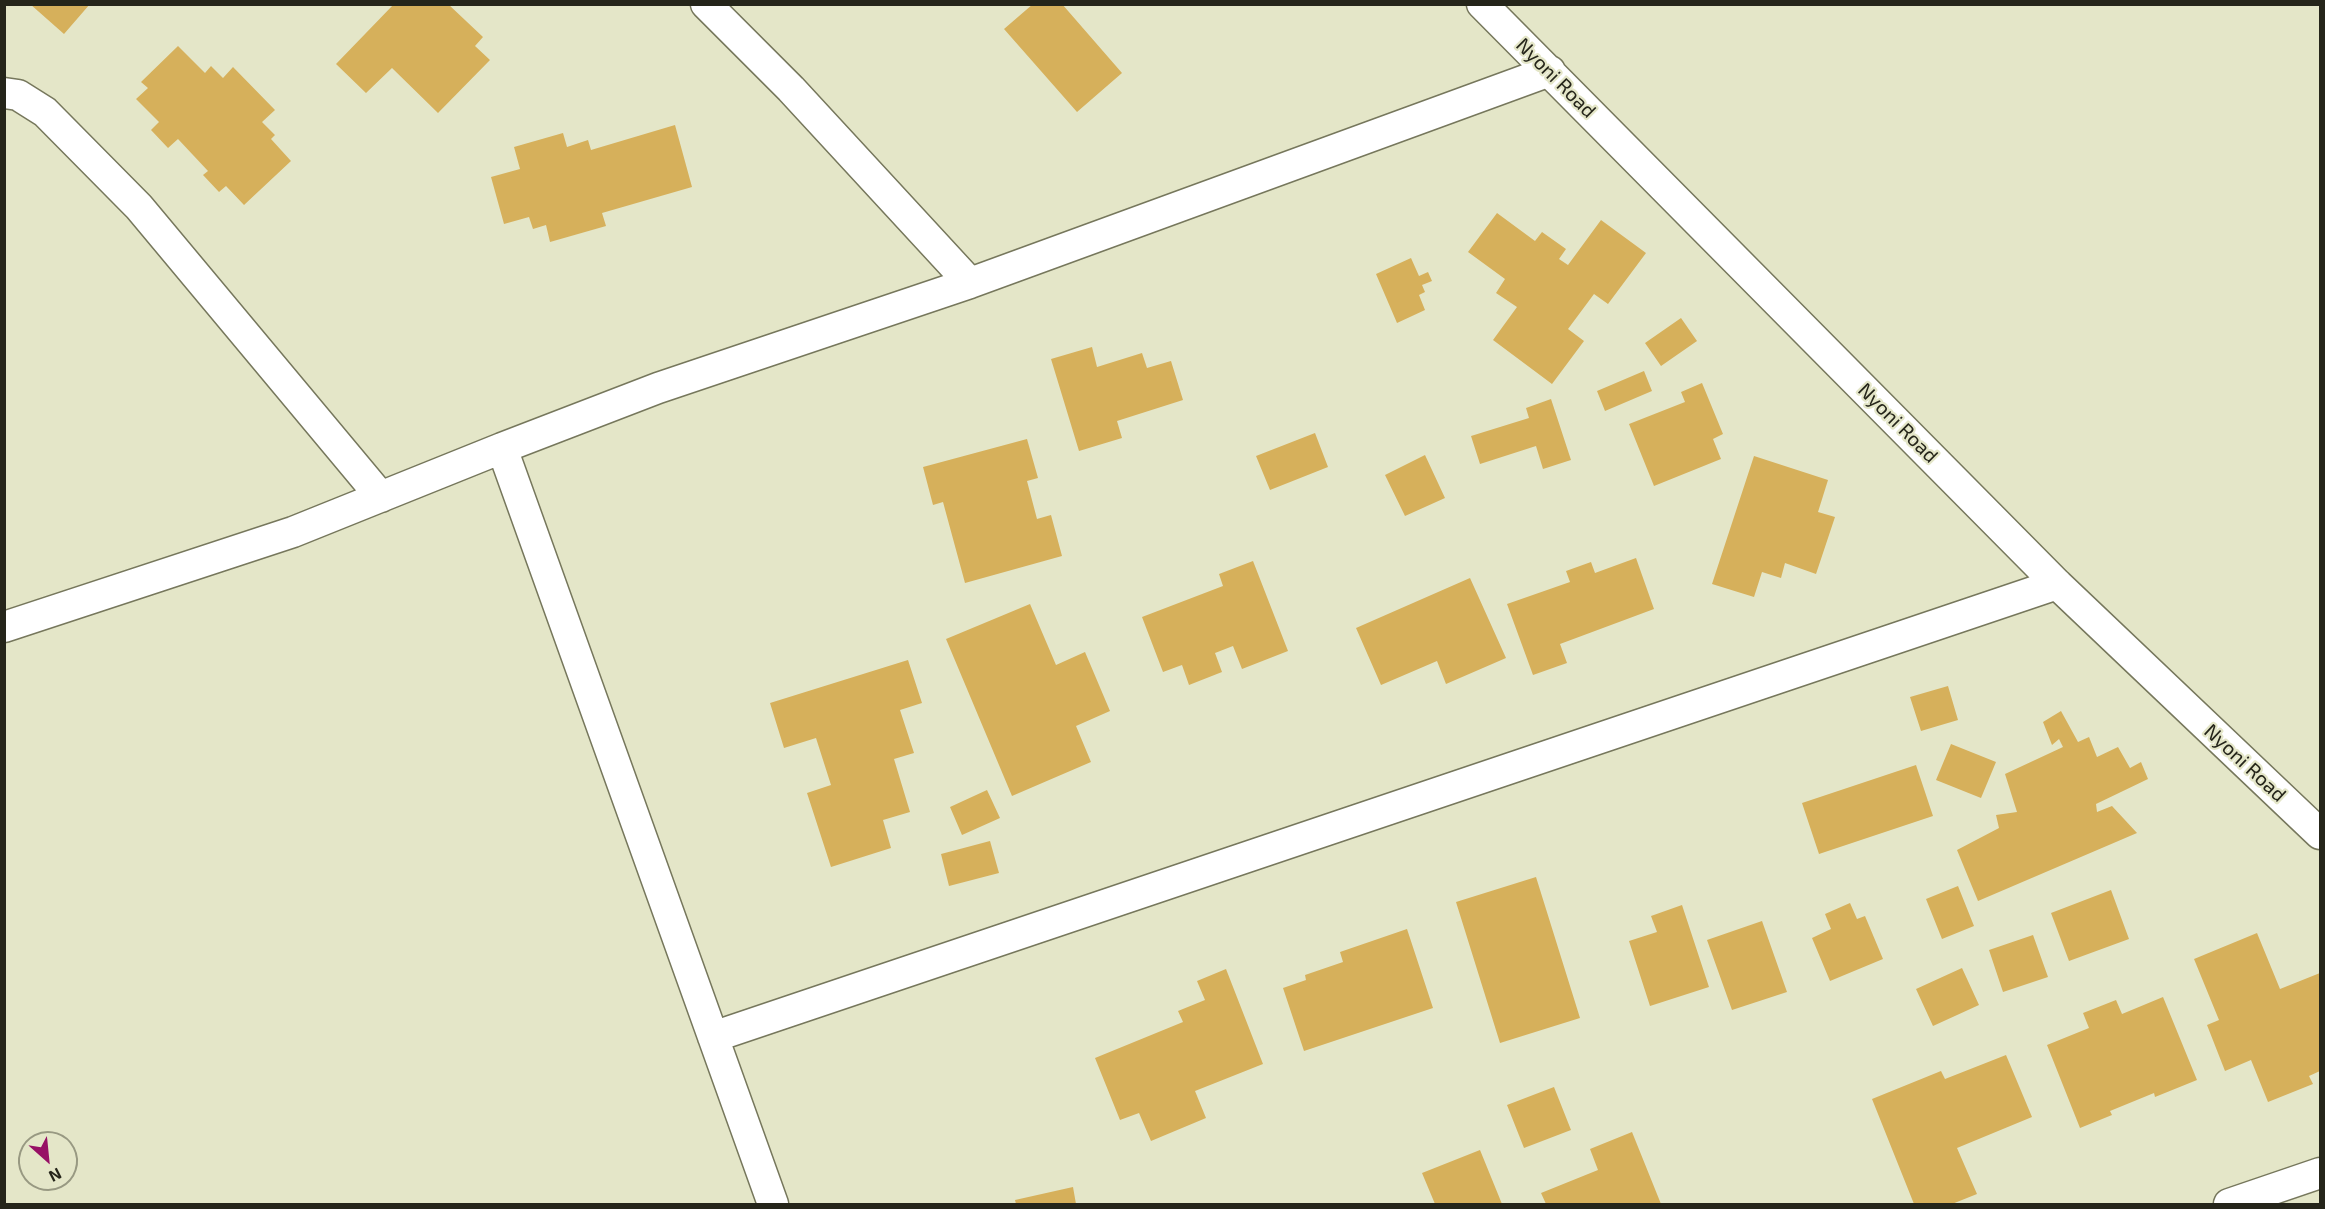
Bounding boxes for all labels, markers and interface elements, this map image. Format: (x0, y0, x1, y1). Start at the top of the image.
street label: Nyoni Road (1511, 33, 1601, 123)
street label: Nyoni Road (1853, 378, 1943, 468)
street label: Nyoni Road (2199, 719, 2291, 807)
north arrow (18, 1131, 78, 1191)
text: N (46, 1165, 65, 1187)

